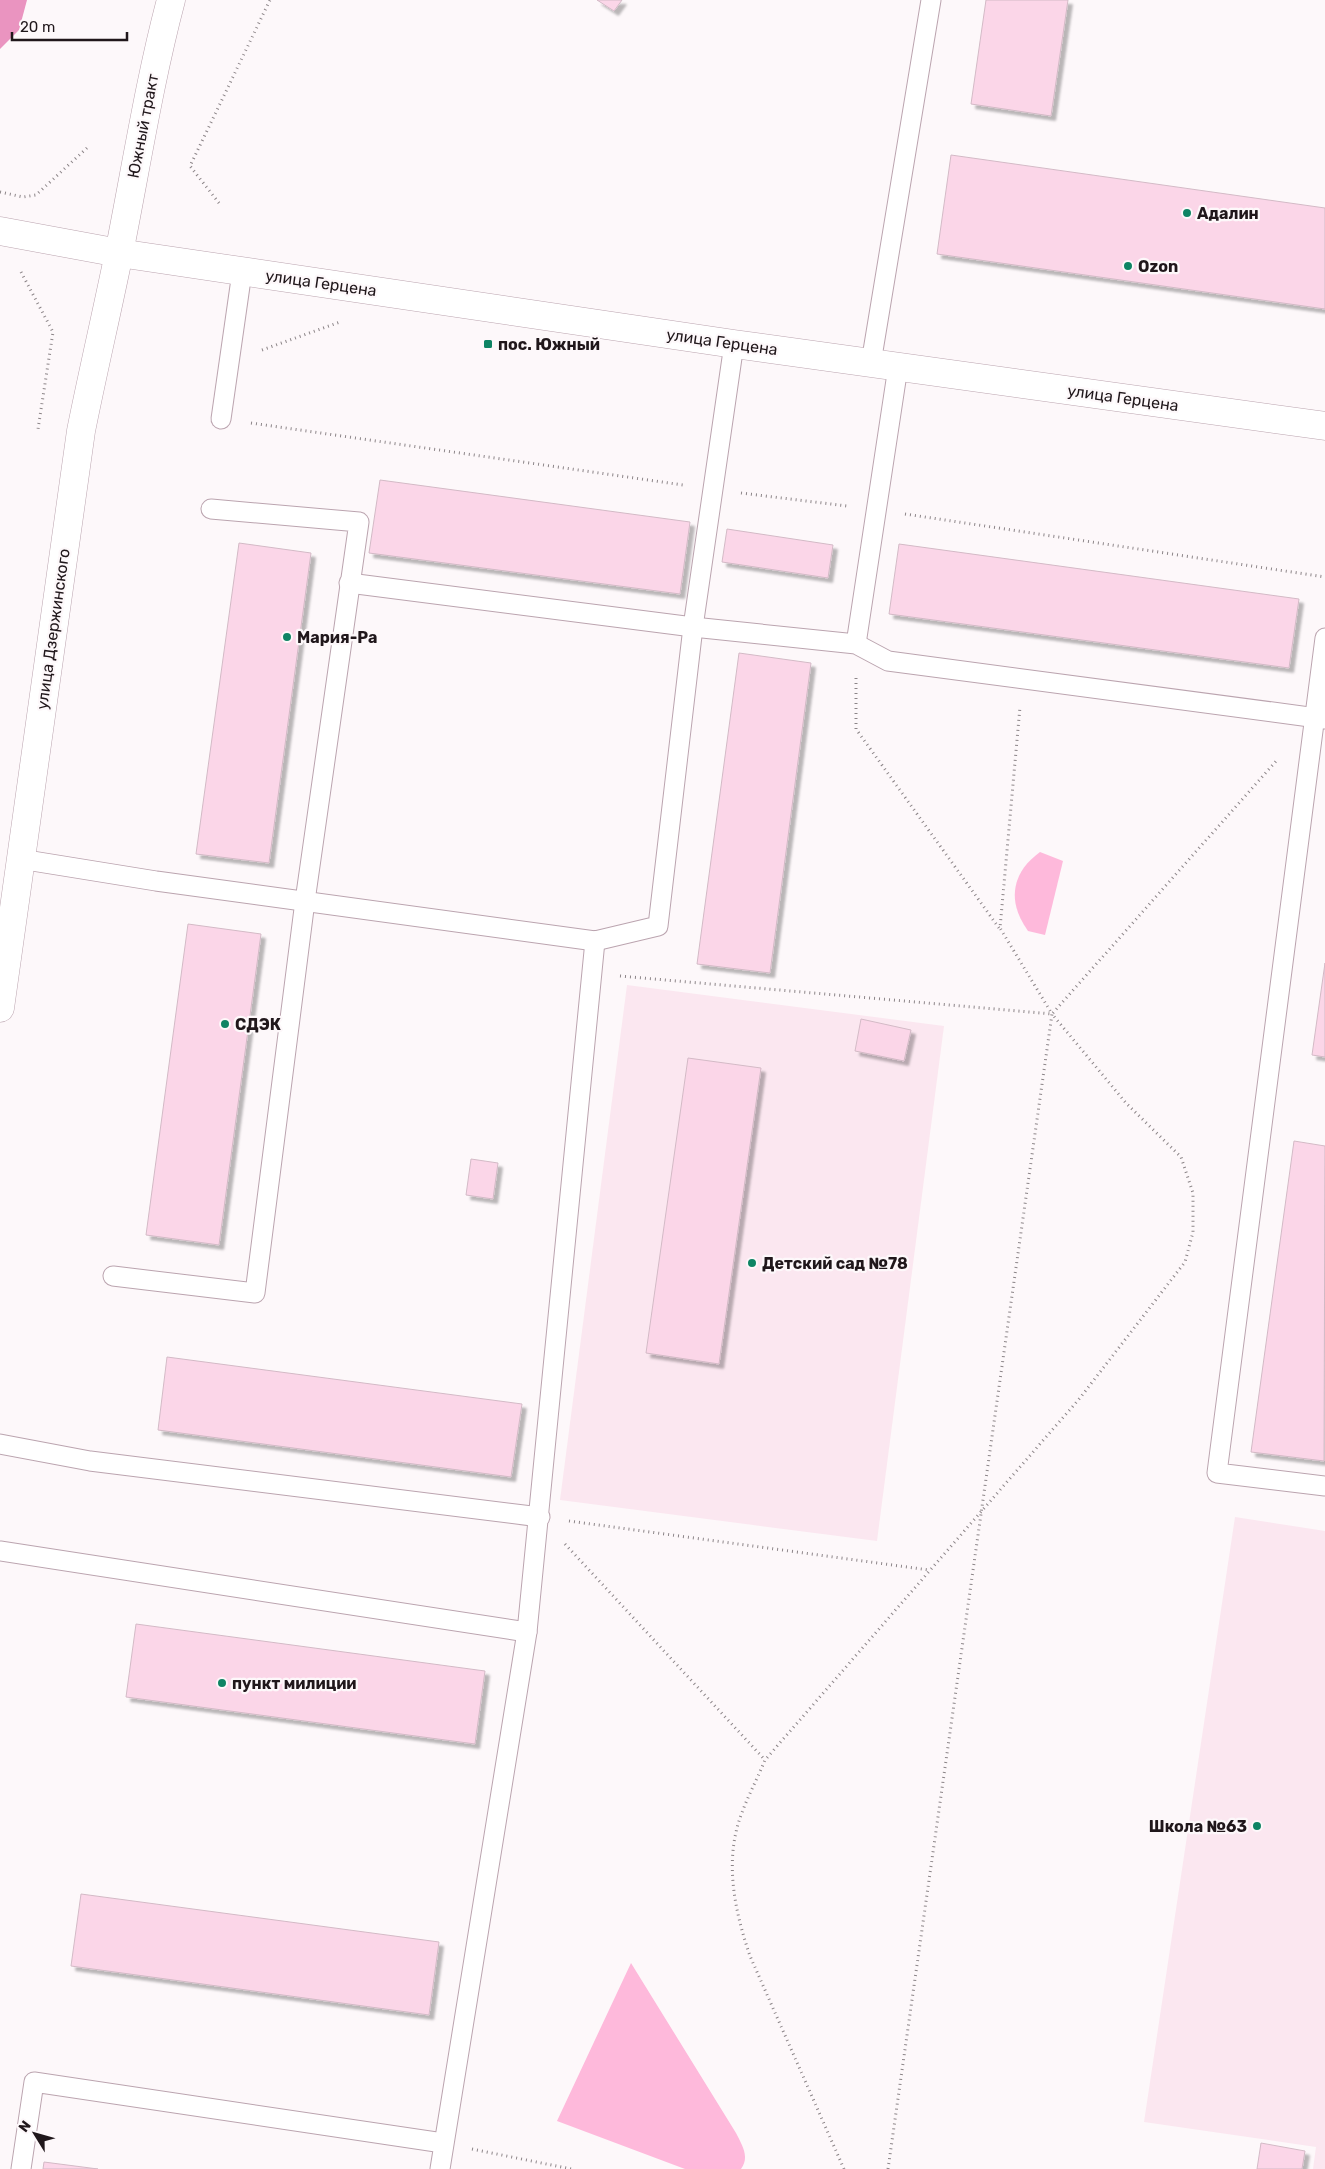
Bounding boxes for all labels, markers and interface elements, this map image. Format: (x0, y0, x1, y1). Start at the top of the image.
scale bar (12, 10, 128, 42)
text: 20 m (20, 18, 55, 36)
street label: Южный тракт (124, 72, 162, 180)
place label: Адалин (1197, 204, 1259, 223)
marker: Адалин (1181, 207, 1193, 219)
place label: Ozon (1138, 257, 1178, 276)
marker: Ozon (1122, 260, 1134, 272)
street label: улица Герцена (264, 266, 378, 300)
street label: улица Герцена (665, 325, 779, 359)
place label: пос. Южный (498, 335, 600, 354)
marker: пос. Южный (482, 338, 494, 350)
street label: улица Герцена (1066, 381, 1180, 415)
street label: улица Дзержинского (32, 547, 74, 711)
place label: Мария-Ра (297, 628, 378, 647)
marker: Мария-Ра (281, 631, 293, 643)
place label: СДЭК (235, 1015, 281, 1034)
marker: СДЭК (219, 1018, 231, 1030)
place label: Детский сад №78 (762, 1254, 908, 1273)
marker: Детский сад №78 (746, 1257, 758, 1269)
place label: пункт милиции (232, 1674, 357, 1693)
marker: пункт милиции (216, 1677, 228, 1689)
place label: Школа №63 (1149, 1817, 1247, 1836)
marker: Школа №63 (1251, 1820, 1263, 1832)
north arrow (10, 2109, 60, 2159)
text: N (15, 2117, 35, 2136)

